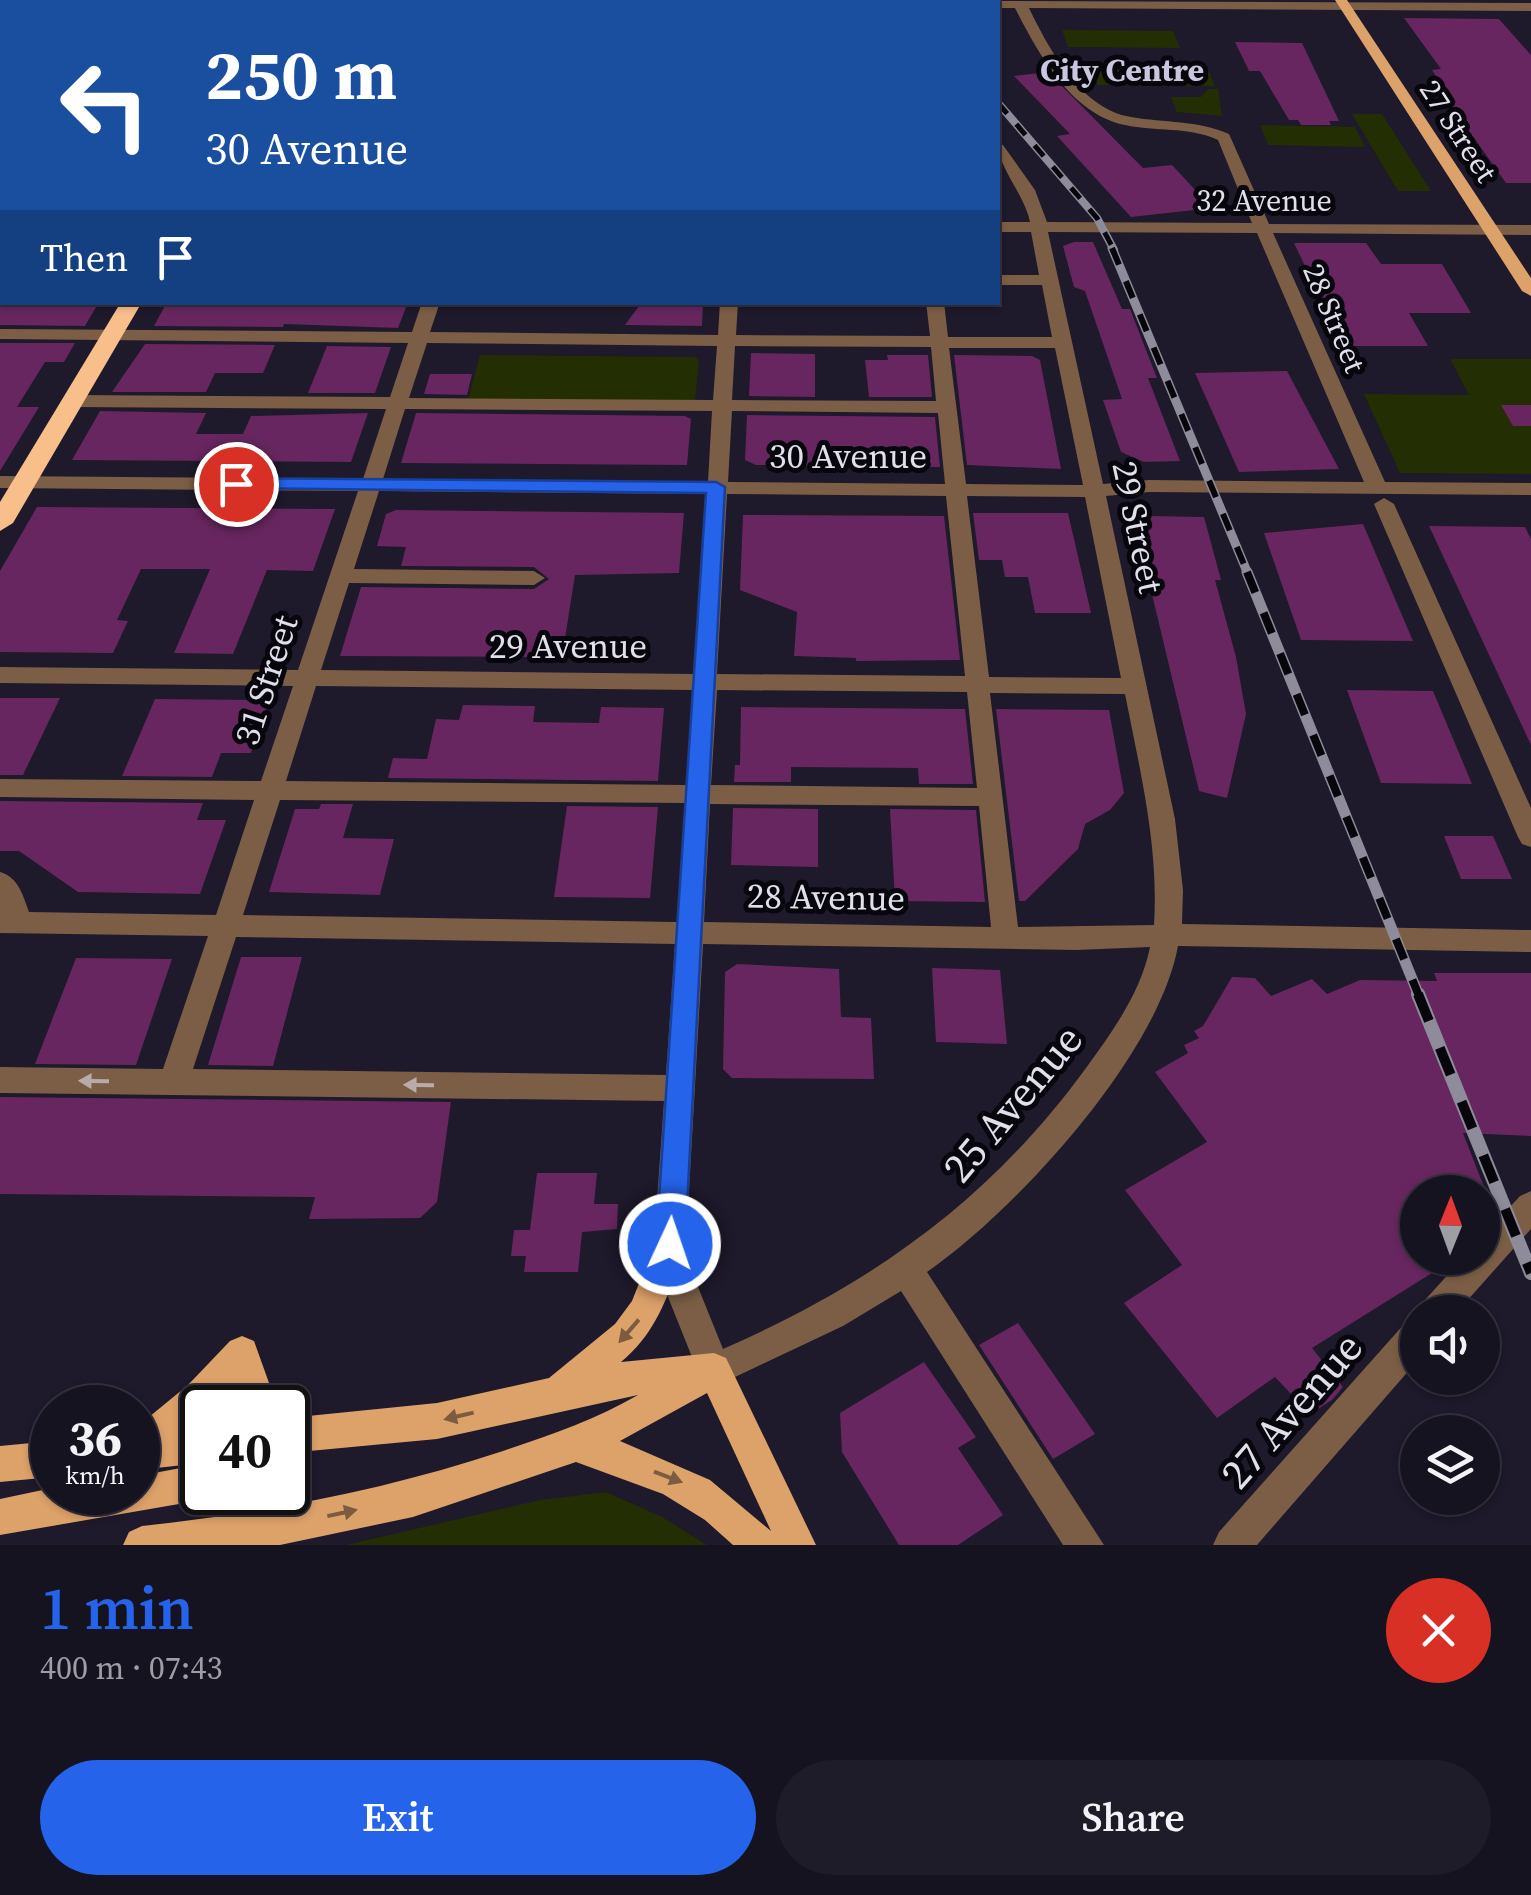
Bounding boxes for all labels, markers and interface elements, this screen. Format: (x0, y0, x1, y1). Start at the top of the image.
text: 250 m (205, 26, 397, 122)
icon: left (40, 40, 170, 170)
district label: City Centre (1040, 48, 1204, 92)
street label: 27 Street (1410, 72, 1507, 190)
text: 30 Avenue (205, 117, 408, 179)
street label: 32 Avenue (1196, 180, 1332, 221)
icon: arrive (148, 230, 203, 285)
text: Then (40, 232, 128, 284)
street label: 28 Street (1293, 257, 1376, 379)
street label: 30 Avenue (769, 432, 927, 480)
pin (194, 442, 279, 527)
icon: arrive (209, 457, 264, 512)
street label: 29 Street (1101, 457, 1175, 598)
street label: 31 Street (223, 608, 310, 751)
street label: 29 Avenue (489, 622, 647, 670)
street label: 28 Avenue (747, 872, 905, 922)
street label: 25 Avenue (929, 1012, 1095, 1194)
one-way arrow (77, 1073, 109, 1089)
one-way arrow (402, 1077, 434, 1093)
north arrow (1400, 1175, 1500, 1275)
map controls (1400, 1175, 1500, 1515)
position arrow (618, 1192, 722, 1296)
button: sound (1400, 1295, 1500, 1395)
one-way arrow (618, 1318, 640, 1343)
street label: 27 Avenue (1207, 1319, 1375, 1501)
speed limit sign: 40 (180, 1385, 310, 1515)
text: 36 (68, 1403, 122, 1472)
one-way arrow (443, 1409, 474, 1424)
button: layers (1400, 1415, 1500, 1515)
text: km/h (65, 1458, 125, 1492)
one-way arrow (653, 1470, 683, 1485)
one-way arrow (327, 1505, 358, 1521)
text: 1 min (40, 1567, 194, 1649)
button: close (1386, 1578, 1491, 1683)
text: 400 m · 07:43 (40, 1646, 222, 1690)
button: Exit (40, 1760, 756, 1875)
button: Share (776, 1760, 1491, 1875)

